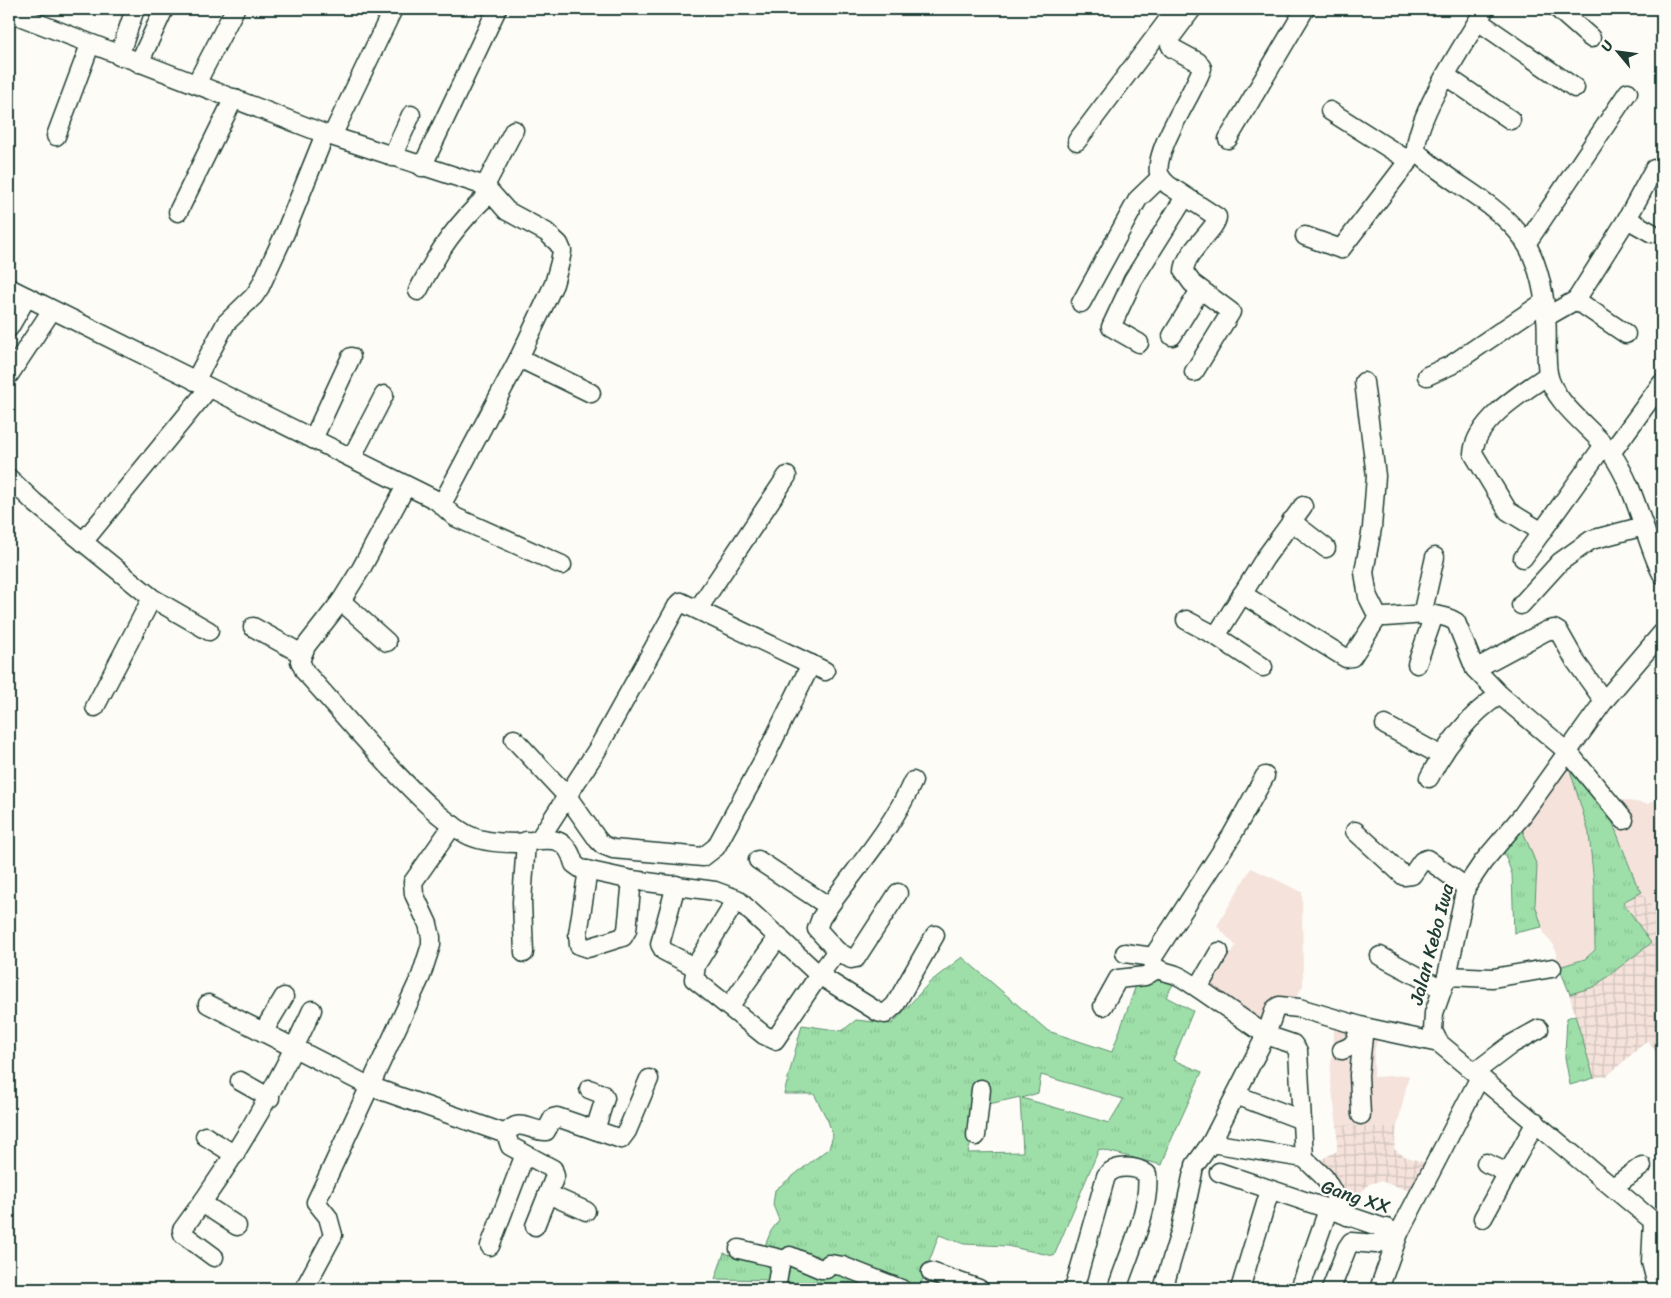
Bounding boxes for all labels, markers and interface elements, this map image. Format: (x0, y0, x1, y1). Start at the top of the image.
north arrow (1594, 28, 1644, 78)
text: U (1594, 35, 1621, 56)
street label: Jalan Kebo Iwa (1399, 879, 1464, 1009)
street label: Gang XX (1317, 1170, 1395, 1223)

